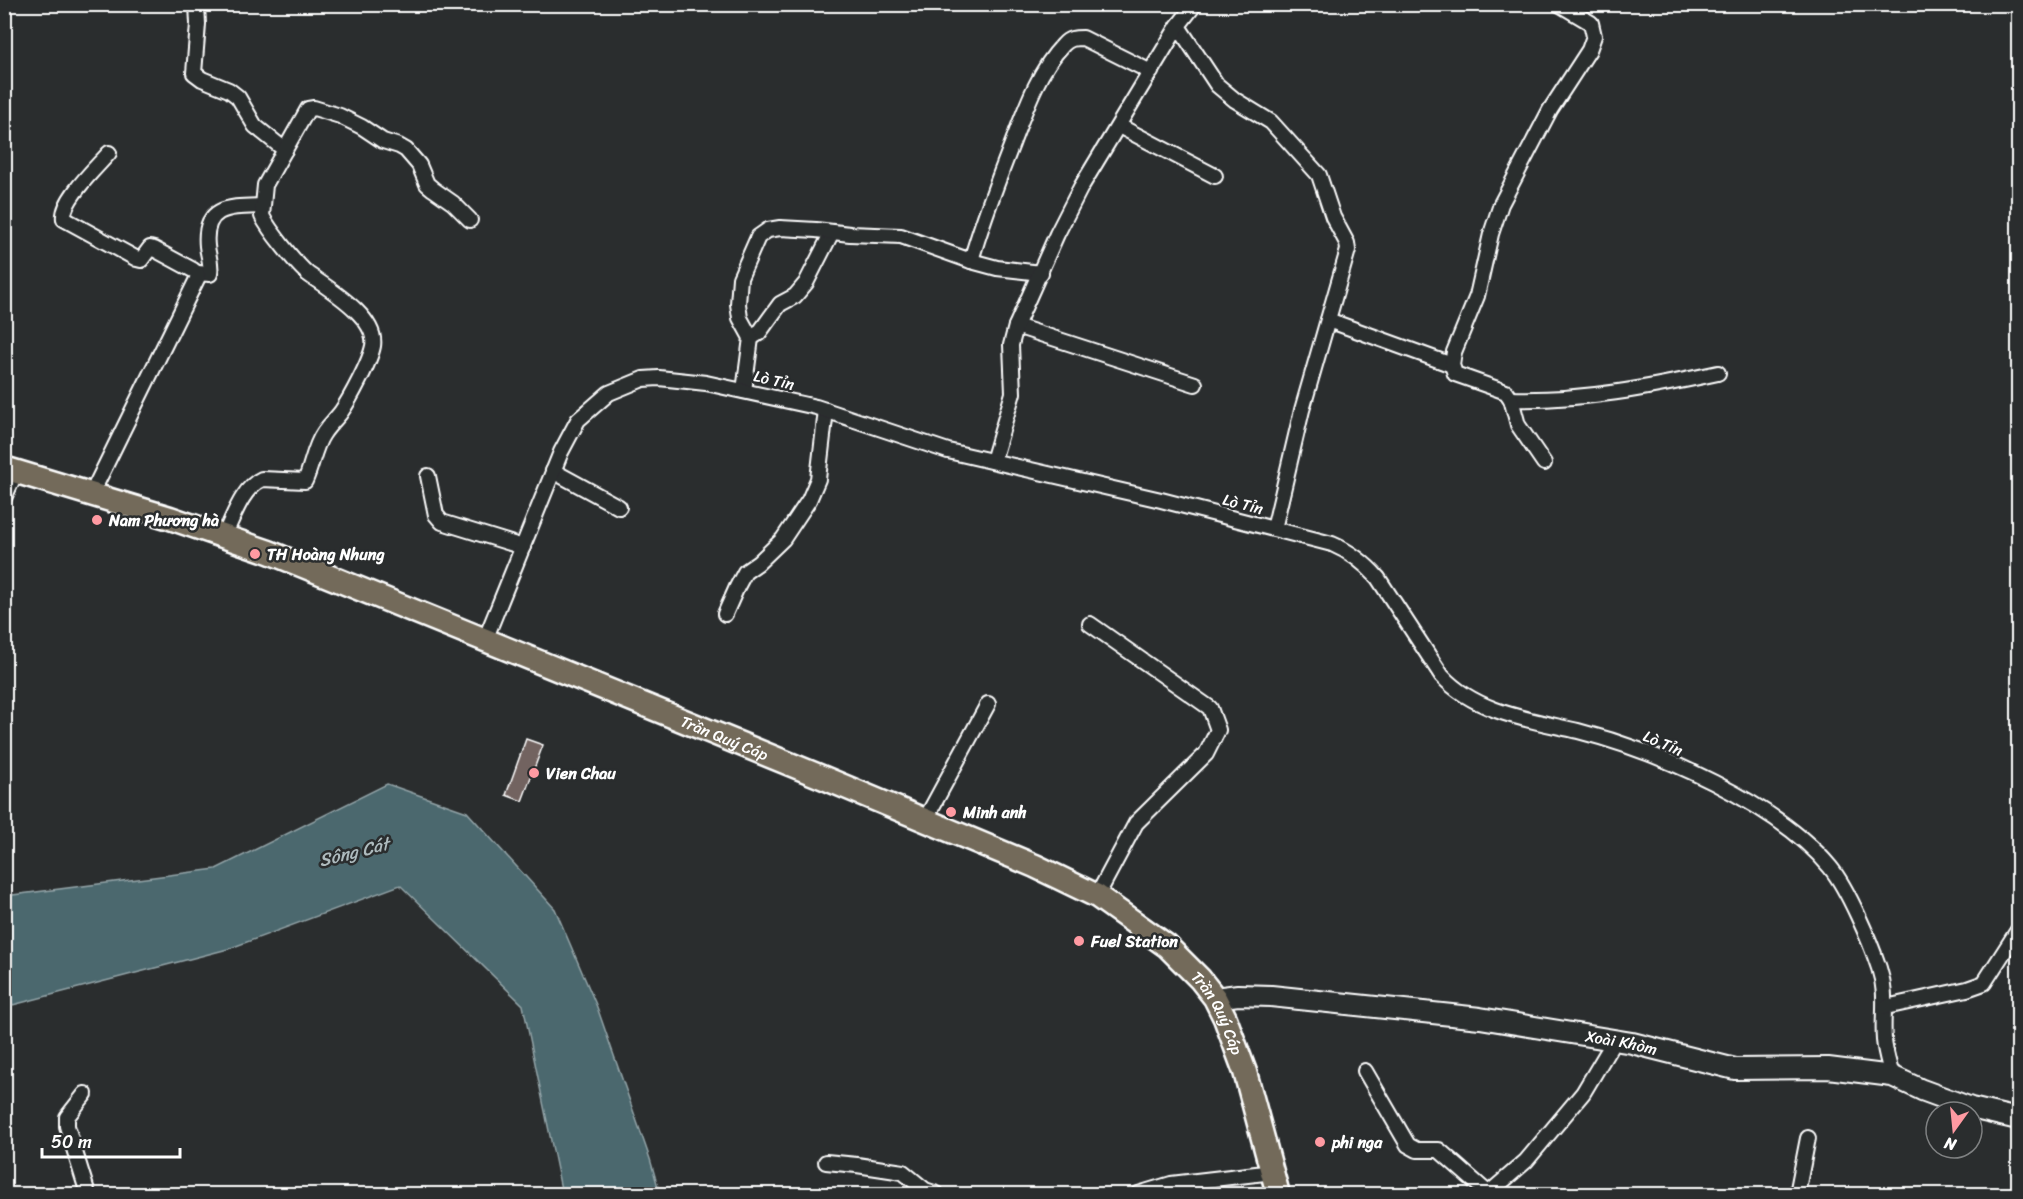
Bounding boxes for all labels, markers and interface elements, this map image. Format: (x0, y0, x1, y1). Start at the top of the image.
street label: Lò Tỉn (751, 361, 798, 399)
street label: Lò Tỉn (1219, 485, 1267, 523)
place label: Nam Phương hà (108, 506, 219, 535)
marker: Nam Phương hà (90, 513, 104, 527)
place label: TH Hoàng Nhung (267, 540, 385, 569)
marker: TH Hoàng Nhung (248, 547, 262, 561)
street label: Trần Quý Cáp (676, 707, 774, 769)
street label: Lò Tỉn (1638, 722, 1688, 765)
place label: Vien Chau (546, 759, 616, 788)
marker: Vien Chau (527, 766, 541, 780)
place label: Minh anh (962, 798, 1027, 827)
marker: Minh anh (944, 805, 958, 819)
water label: Sông Cát (315, 827, 395, 876)
place label: Fuel Station (1090, 927, 1178, 956)
marker: Fuel Station (1072, 934, 1086, 948)
street label: Trần Quý Cáp (1184, 963, 1252, 1060)
street label: Xoài Khòm (1583, 1021, 1661, 1063)
north arrow (1924, 1100, 1984, 1160)
scale bar (42, 1121, 180, 1159)
text: 50 m (51, 1126, 92, 1158)
place label: phi nga (1331, 1128, 1383, 1157)
text: N (1940, 1128, 1960, 1160)
marker: phi nga (1313, 1135, 1327, 1149)

